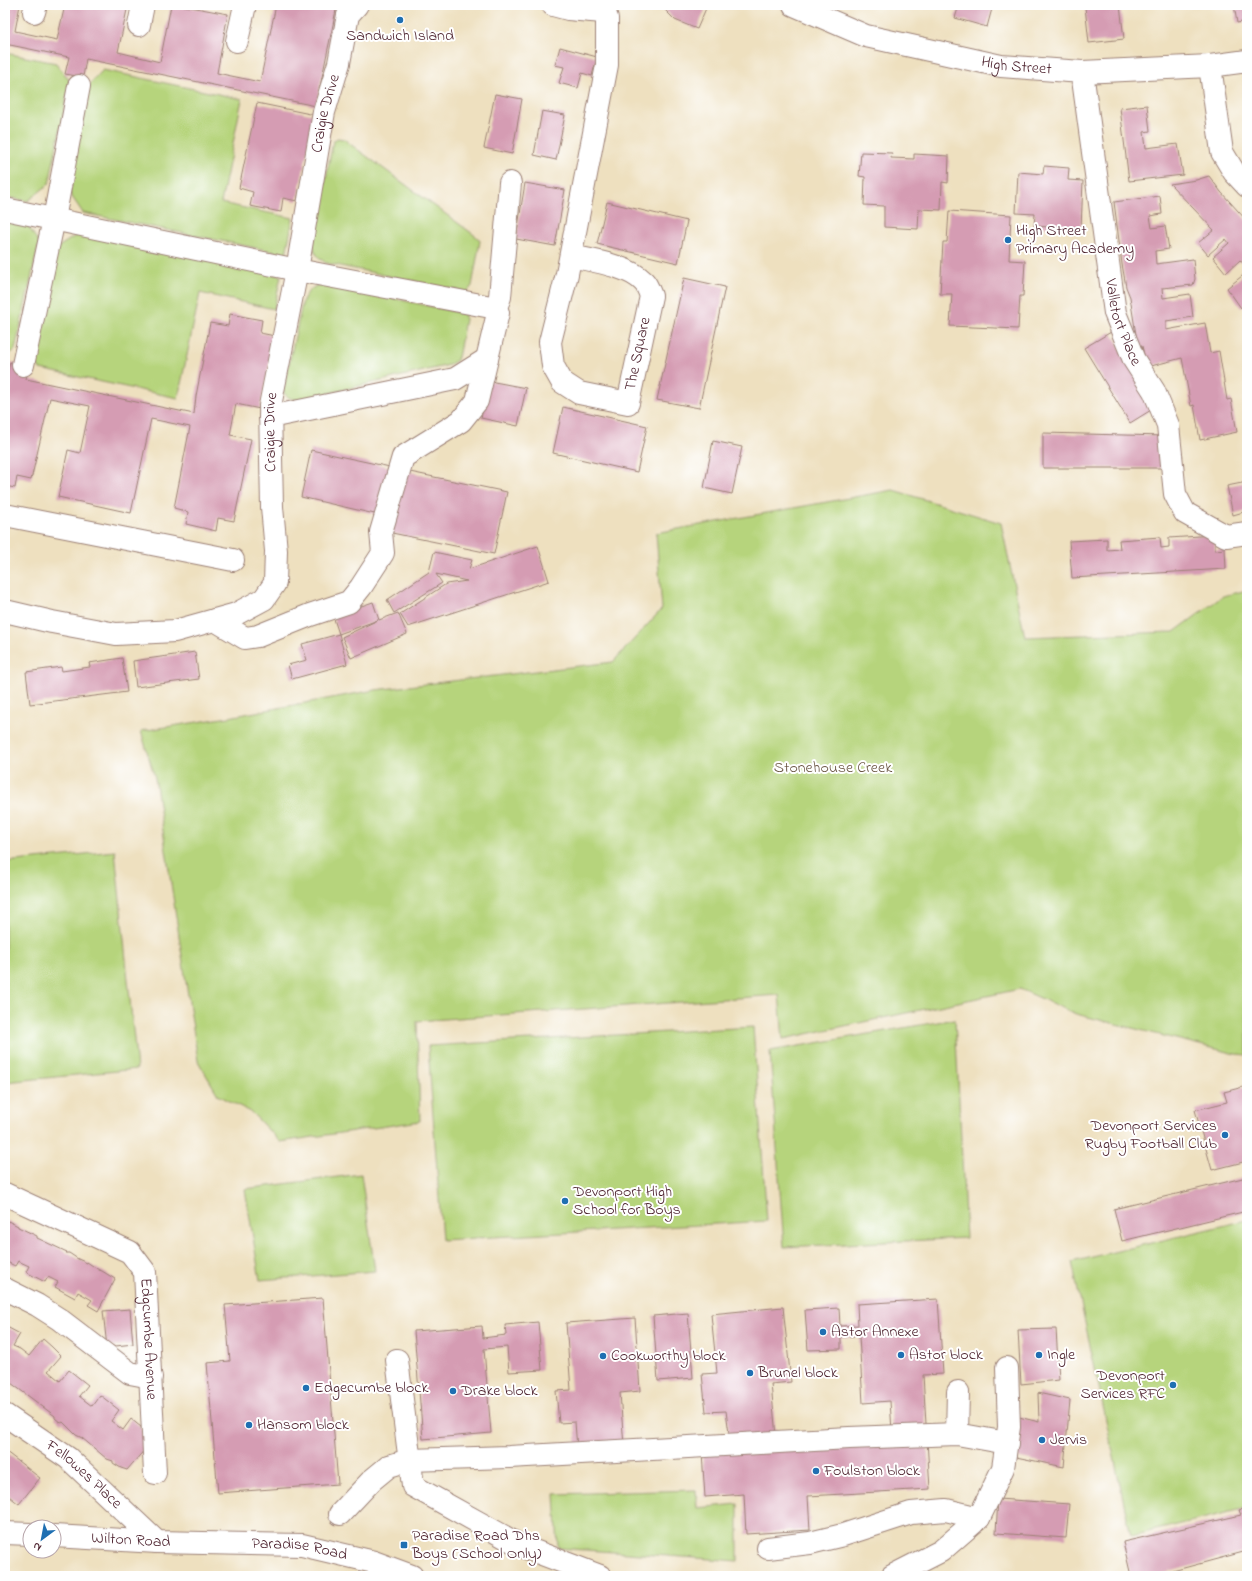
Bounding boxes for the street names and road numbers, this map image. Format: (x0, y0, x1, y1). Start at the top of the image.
street label: High Street (979, 50, 1053, 82)
street label: Craigie Drive (305, 71, 347, 155)
street label: Valletort Place (1098, 276, 1147, 372)
street label: The Square (618, 314, 658, 393)
street label: Craigie Drive (258, 389, 285, 472)
street label: Edgcumbe Avenue (133, 1278, 163, 1401)
street label: Fellowes Place (40, 1434, 128, 1516)
street label: Wilton Road (91, 1526, 171, 1554)
street label: Paradise Road (251, 1532, 350, 1567)

